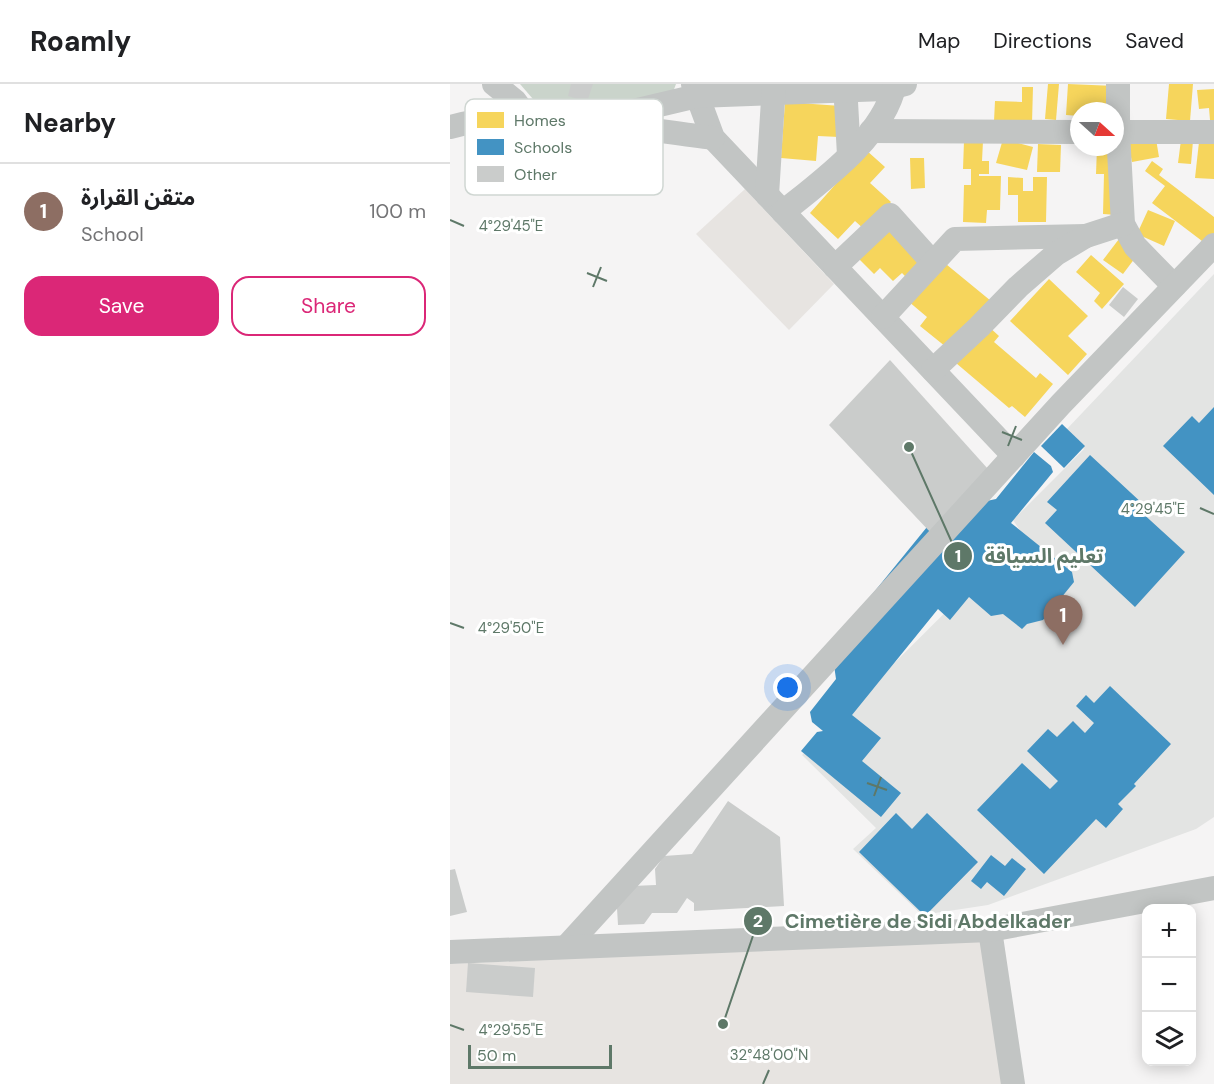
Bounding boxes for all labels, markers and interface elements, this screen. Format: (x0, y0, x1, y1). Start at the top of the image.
text: Roamly (30, 23, 131, 60)
text: Map (918, 27, 960, 55)
text: Directions (993, 27, 1092, 55)
text: Saved (1125, 27, 1184, 55)
legend (465, 99, 663, 195)
north arrow (1070, 102, 1124, 156)
text: Nearby (24, 106, 116, 140)
text: Homes (514, 110, 566, 131)
text: Schools (514, 137, 572, 158)
text: Other (514, 164, 557, 185)
text: متقن القرارة (81, 183, 195, 212)
text: 1 (40, 198, 47, 224)
text: 100 m (369, 198, 426, 224)
text: 4°29'45"E (479, 216, 543, 236)
text: School (81, 221, 144, 247)
button: Save (24, 276, 219, 336)
button: Share (231, 276, 426, 336)
text: 4°29'45"E (1121, 499, 1185, 519)
callout: تعليم السياقة (943, 537, 1116, 575)
text: تعليم السياقة (985, 543, 1103, 571)
text: 1 (955, 544, 961, 568)
pin: 1 (1044, 596, 1082, 645)
text: 4°29'50"E (478, 618, 544, 638)
your location (773, 673, 802, 702)
callout: Cimetière de Sidi Abdelkader (743, 902, 1084, 940)
map controls (1142, 904, 1196, 1066)
button: + (1142, 904, 1196, 958)
text: Cimetière de Sidi Abdelkader (785, 908, 1071, 934)
text: 2 (753, 909, 763, 933)
button: − (1142, 958, 1196, 1012)
button: layers (1142, 1012, 1196, 1066)
text: 4°29'55"E (479, 1020, 543, 1040)
scale bar (468, 1042, 612, 1070)
text: 50 m (477, 1045, 516, 1066)
text: 32°48'00"N (730, 1045, 808, 1065)

